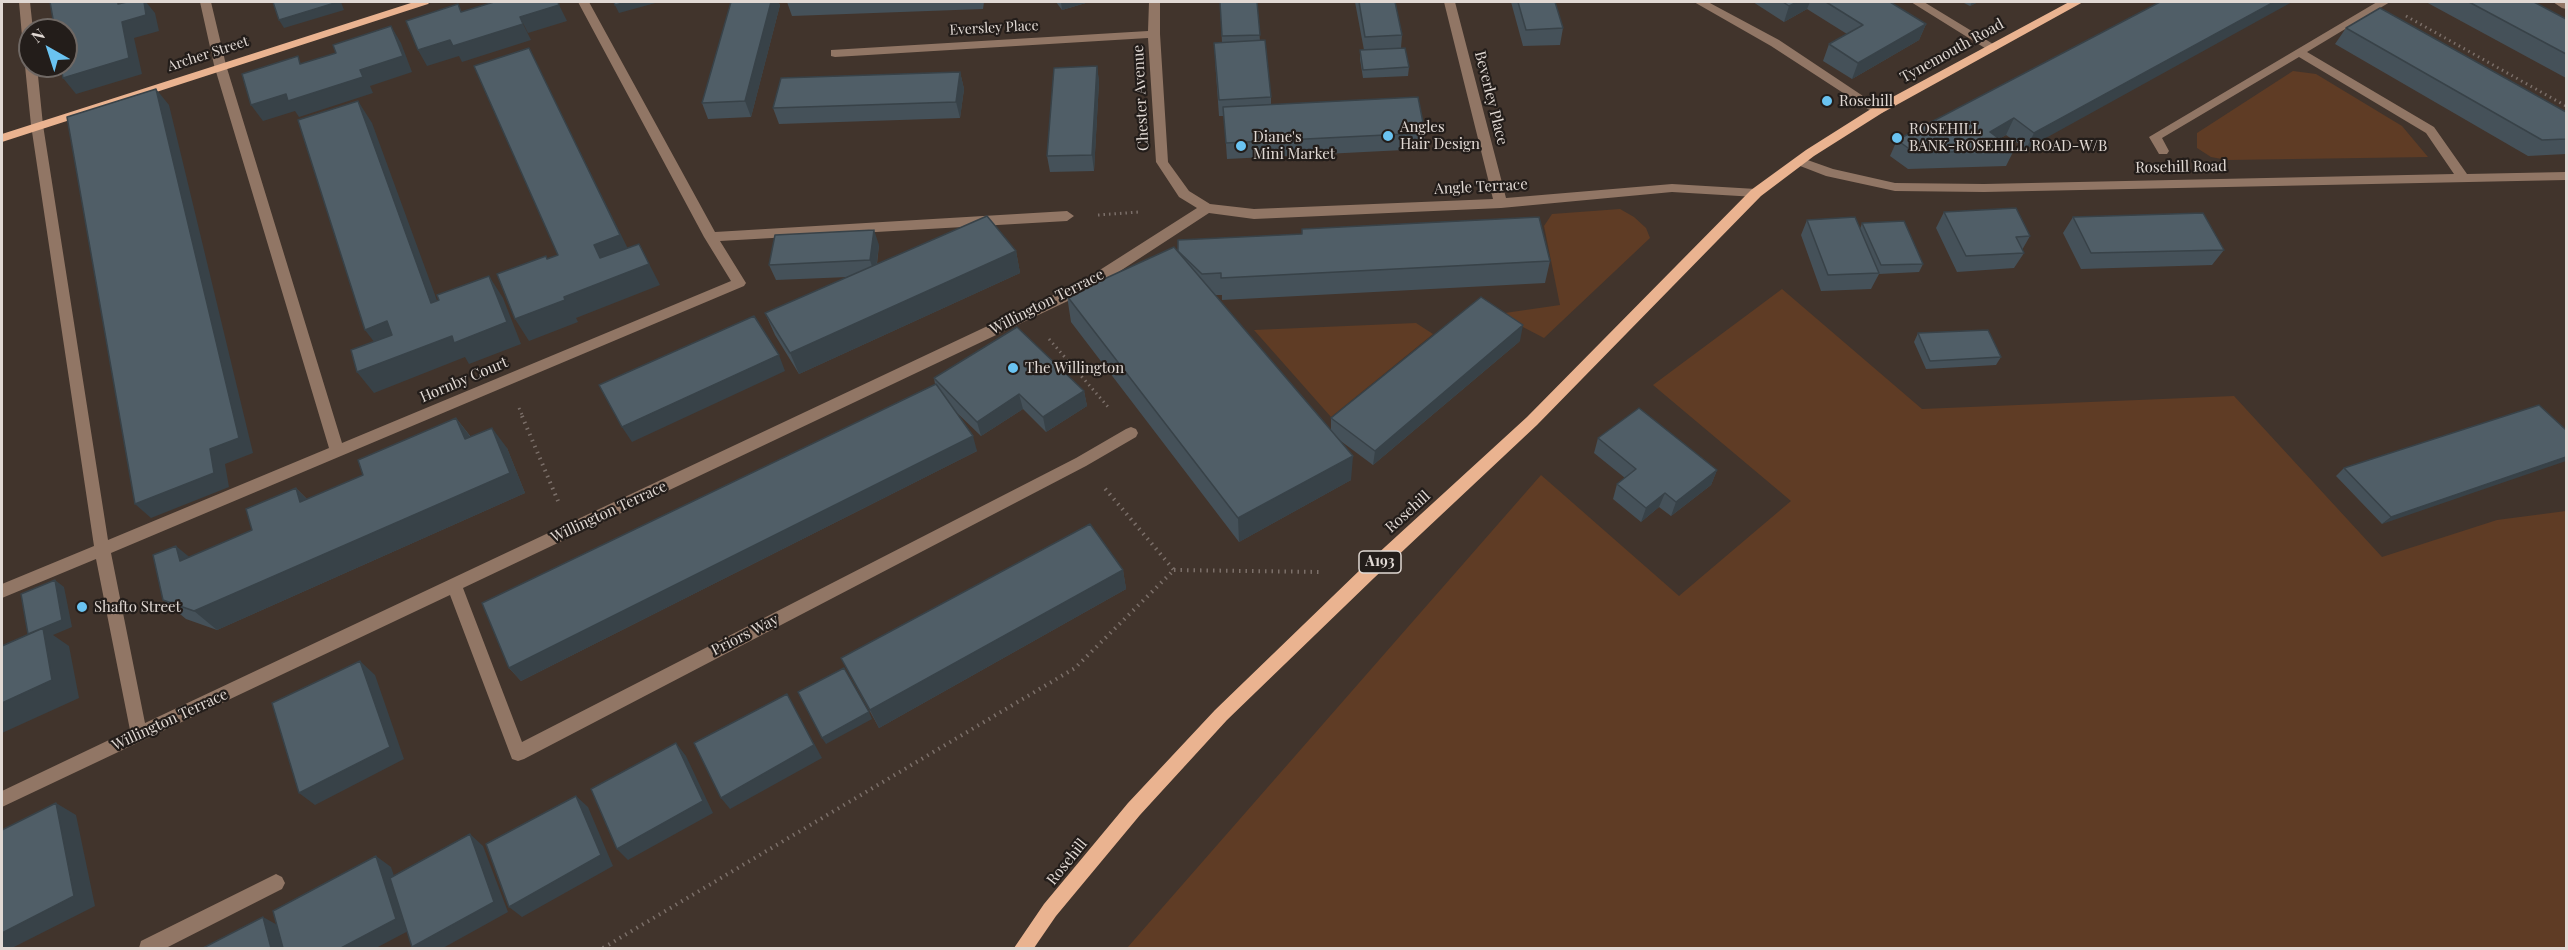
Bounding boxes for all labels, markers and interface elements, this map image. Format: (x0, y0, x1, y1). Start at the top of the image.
street label: Tynemouth Road (1897, 15, 2007, 87)
street label: Eversley Place (949, 17, 1039, 39)
north arrow (18, 18, 78, 78)
text: N (27, 23, 49, 47)
street label: Archer Street (165, 33, 251, 75)
street label: Chester Avenue (1129, 44, 1153, 152)
street label: Beverley Place (1471, 49, 1511, 147)
place label: Rosehill (1839, 92, 1893, 110)
marker: Rosehill (1820, 94, 1834, 108)
place label: Angles Hair Design (1400, 118, 1480, 153)
place label: ROSEHILL BANK-ROSEHILL ROAD-W/B (1909, 120, 2107, 155)
place label: Diane's Mini Market (1253, 128, 1335, 163)
marker: Angles Hair Design (1381, 129, 1395, 143)
marker: ROSEHILL BANK-ROSEHILL ROAD-W/B (1890, 131, 1904, 145)
marker: Diane's Mini Market (1234, 139, 1248, 153)
street label: Rosehill Road (2135, 157, 2227, 177)
street label: Angle Terrace (1434, 176, 1528, 198)
street label: Willington Terrace (987, 265, 1107, 339)
street label: Hornby Court (417, 353, 511, 407)
place label: The Willington (1025, 359, 1124, 377)
marker: The Willington (1006, 361, 1020, 375)
street label: Willington Terrace (548, 477, 670, 547)
street label: Rosehill (1382, 487, 1434, 537)
road number: A193 (1359, 551, 1401, 573)
place label: Shafto Street (94, 598, 181, 616)
marker: Shafto Street (75, 600, 89, 614)
street label: Priors Way (708, 610, 782, 660)
street label: Willington Terrace (109, 685, 231, 755)
street label: Rosehill (1043, 835, 1091, 889)

